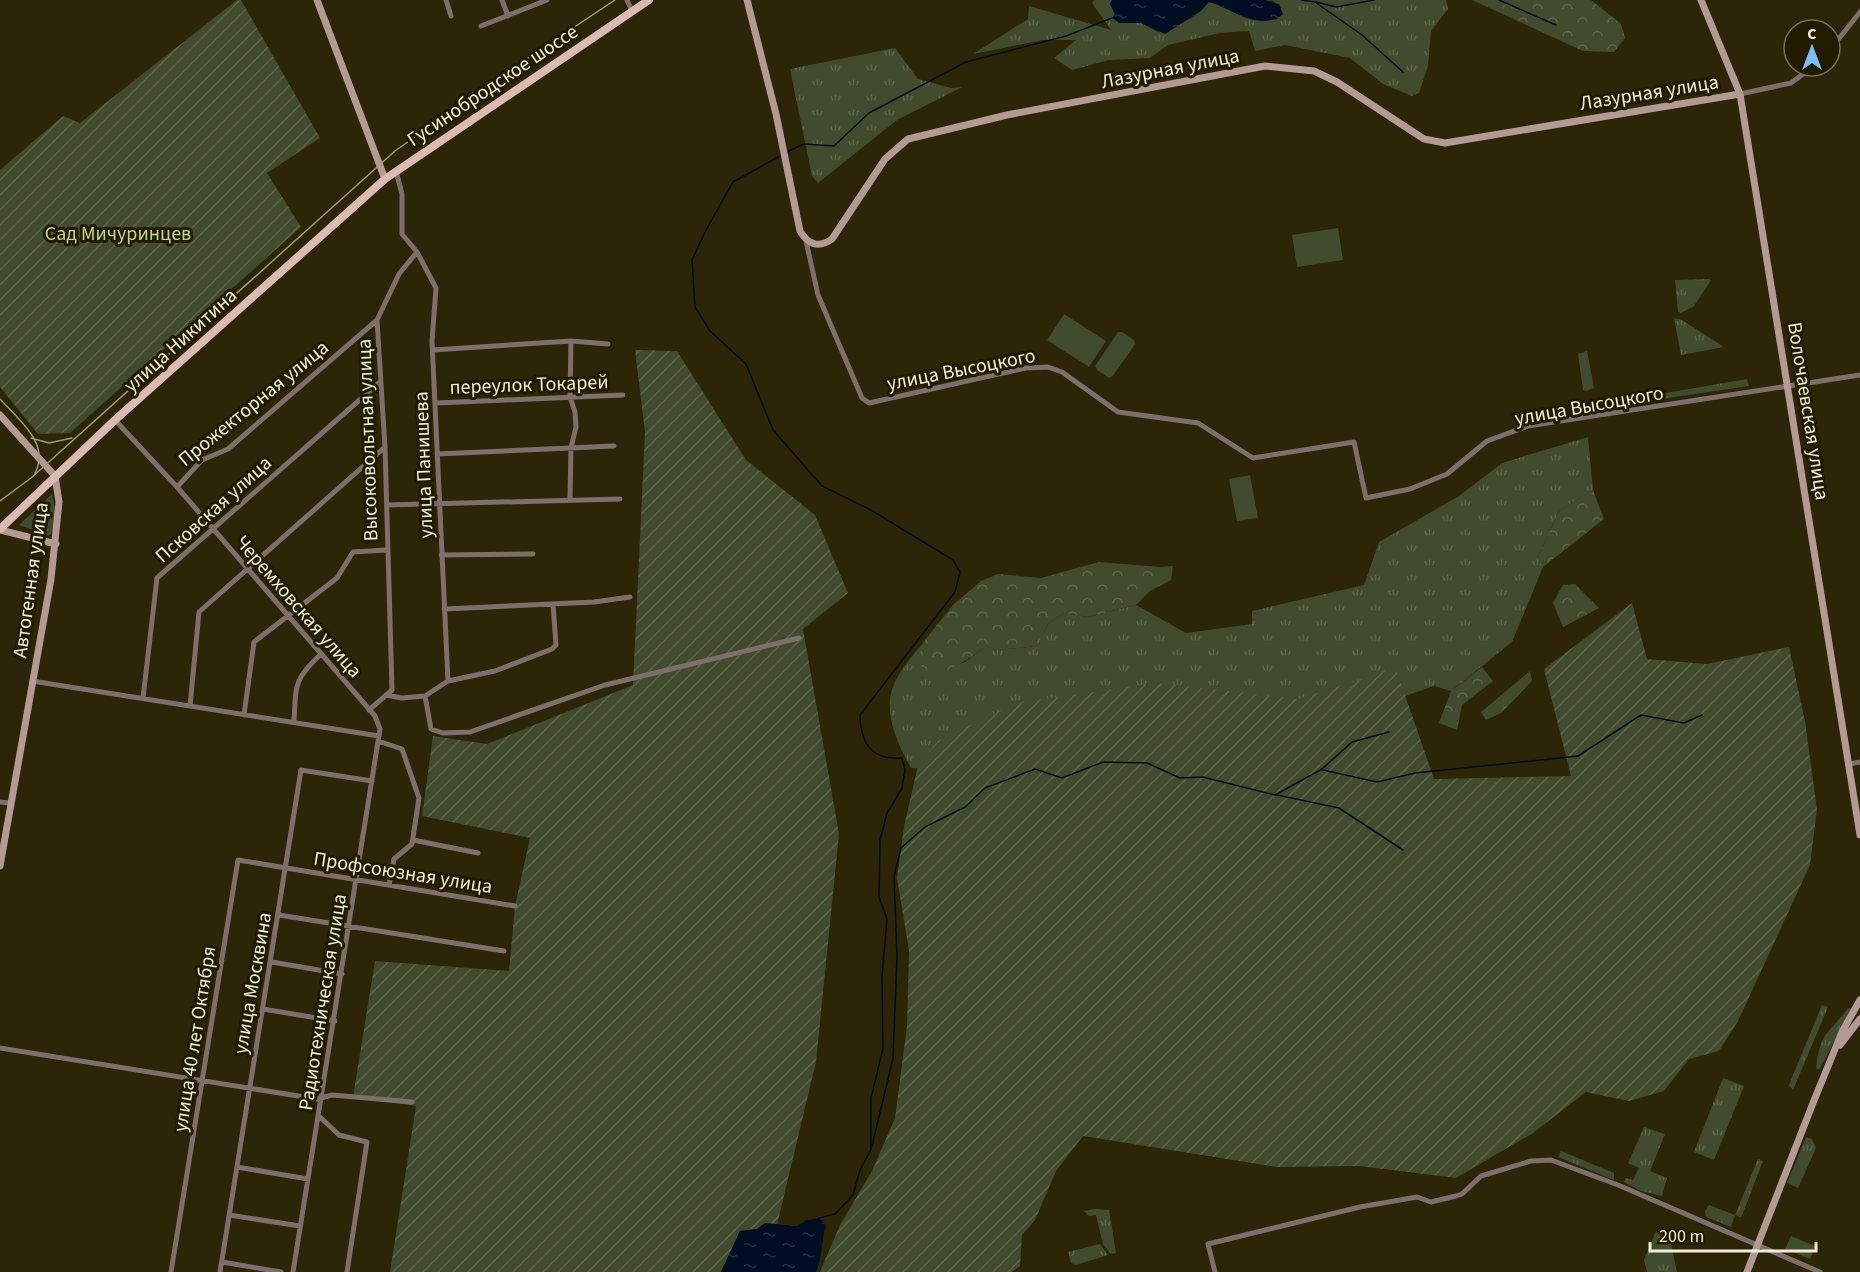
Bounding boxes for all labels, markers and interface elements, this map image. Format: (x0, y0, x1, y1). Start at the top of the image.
street label: Гусинобродское шоссе (401, 18, 584, 154)
north arrow (1782, 18, 1842, 78)
text: С (1807, 23, 1817, 45)
street label: Лазурная улица (1099, 42, 1242, 96)
street label: Лазурная улица (1578, 68, 1721, 118)
park label: Сад Мичуринцев (45, 220, 191, 248)
street label: улица Никитина (118, 282, 243, 399)
street label: Волочаевская улица (1780, 320, 1836, 502)
street label: Прожекторная улица (172, 334, 335, 473)
street label: Высоковольтная улица (350, 338, 386, 542)
street label: улица Высоцкого (884, 342, 1038, 398)
street label: переулок Токарей (449, 368, 609, 402)
street label: улица Высоцкого (1512, 379, 1666, 433)
street label: улица Панишева (407, 391, 441, 539)
street label: Псковская улица (149, 450, 278, 570)
street label: Автогенная улица (6, 500, 56, 660)
street label: Черемховская улица (228, 529, 368, 684)
street label: Профсоюзная улица (311, 845, 494, 901)
street label: Радиотехническая улица (292, 892, 354, 1112)
street label: улица Москвина (227, 910, 279, 1056)
street label: улица 40 лет Октября (166, 944, 223, 1134)
scale bar (1650, 1215, 1816, 1253)
text: 200 m (1659, 1224, 1704, 1249)

